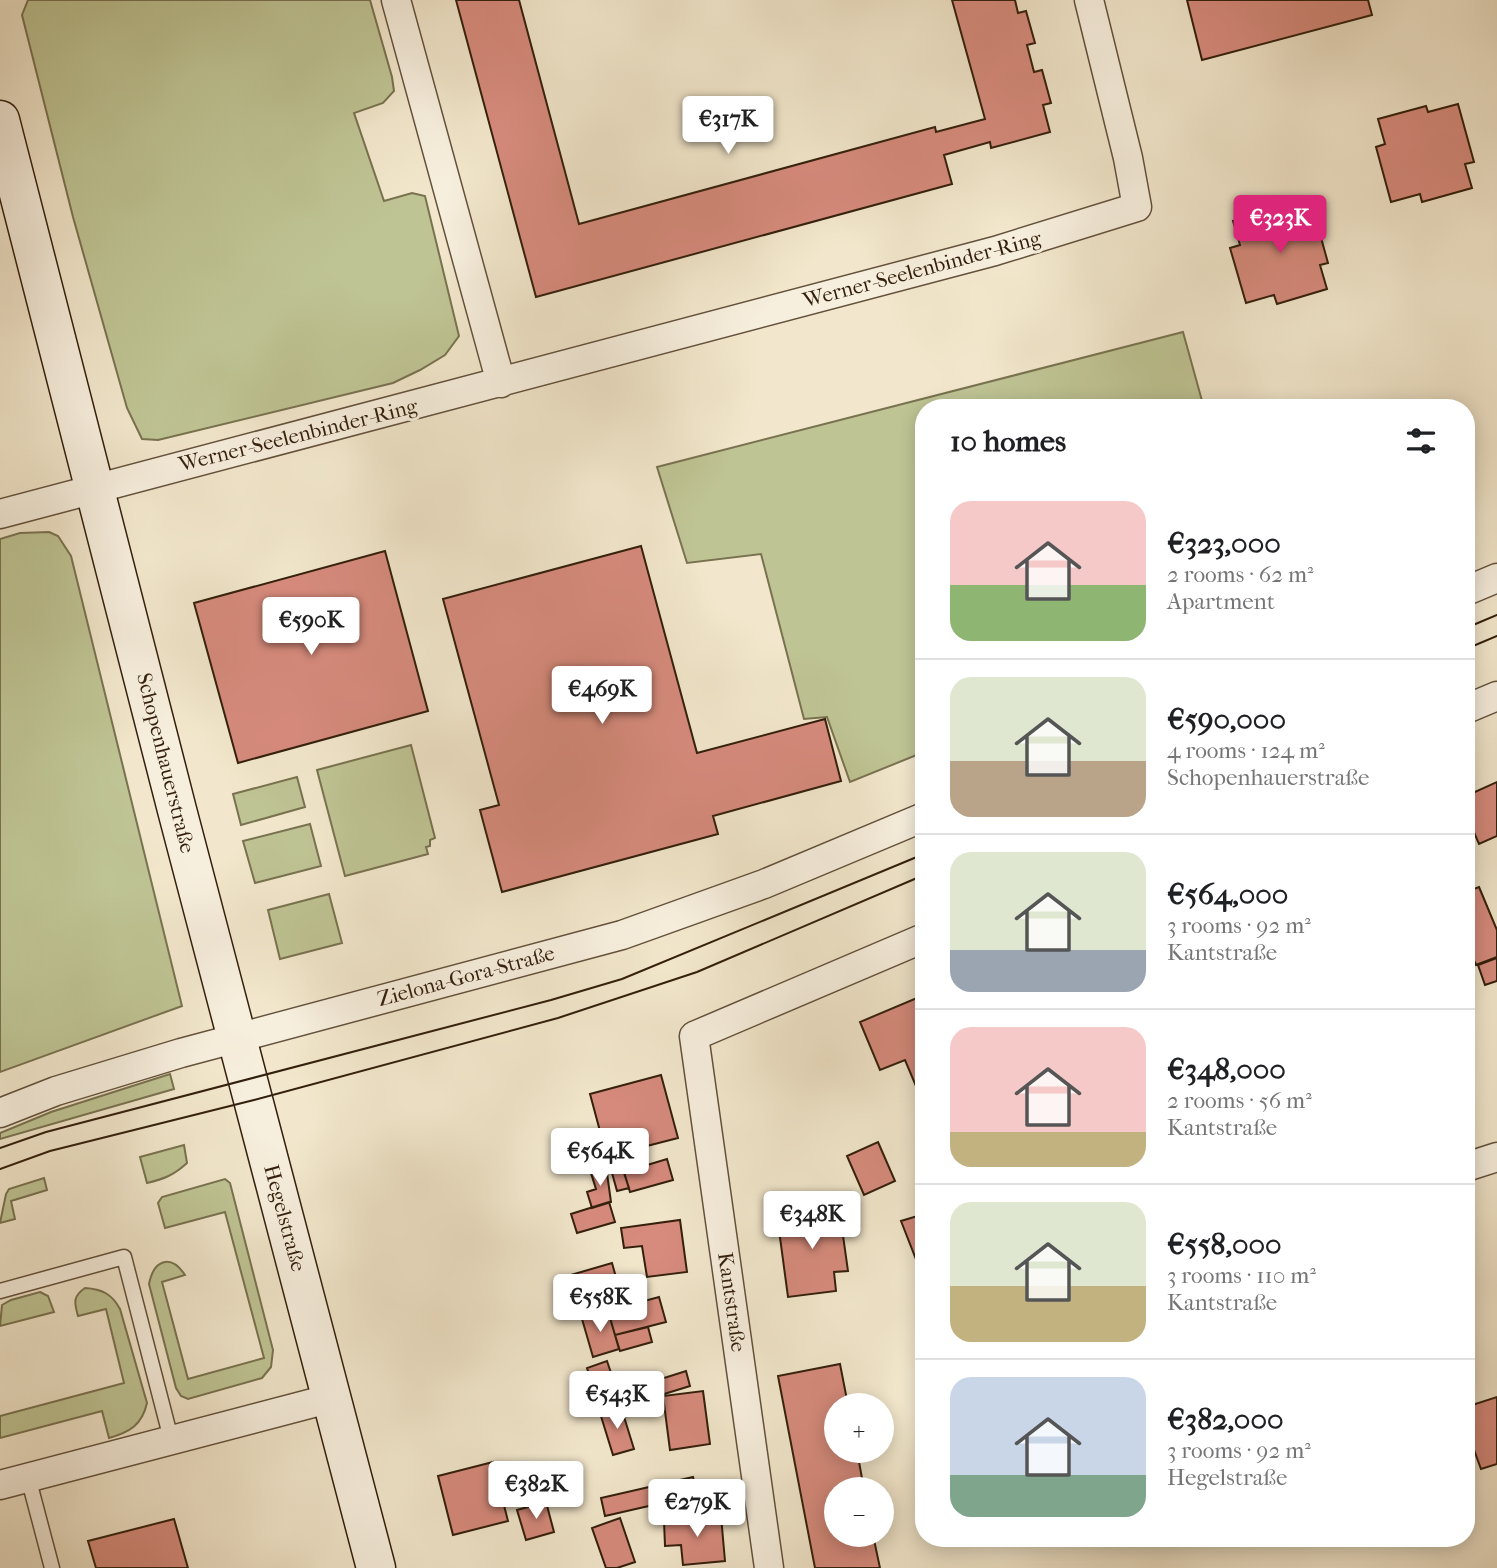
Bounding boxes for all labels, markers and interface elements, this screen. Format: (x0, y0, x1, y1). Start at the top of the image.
pin: €317K (679, 96, 777, 156)
text: €317K (698, 105, 758, 132)
pin: €323K (1231, 196, 1329, 255)
text: €323K (1249, 204, 1311, 231)
street label: Werner-Seelenbinder-Ring (799, 225, 1044, 313)
street label: Werner-Seelenbinder-Ring (175, 394, 421, 477)
icon: filters (1402, 422, 1440, 460)
text: 10 homes (950, 424, 1066, 459)
text: €323,000 (1167, 526, 1281, 561)
icon: home (1006, 529, 1090, 613)
text: 2 rooms · 62 m² (1167, 561, 1314, 588)
text: Apartment (1167, 588, 1275, 615)
pin: €590K (262, 598, 360, 657)
text: €590K (278, 606, 344, 633)
pin: €469K (553, 666, 651, 726)
street label: Schopenhauerstraße (132, 670, 200, 856)
text: €469K (568, 675, 636, 702)
text: €590,000 (1167, 702, 1286, 737)
icon: home (1006, 705, 1090, 789)
text: 4 rooms · 124 m² (1167, 737, 1325, 764)
text: Schopenhauerstraße (1167, 764, 1369, 791)
text: €564,000 (1167, 877, 1288, 912)
icon: home (1006, 880, 1090, 964)
text: 3 rooms · 92 m² (1167, 912, 1311, 939)
text: Kantstraße (1167, 939, 1277, 966)
street label: Zielona-Gora-Straße (375, 941, 557, 1011)
text: €348,000 (1167, 1052, 1286, 1087)
icon: home (1006, 1055, 1090, 1139)
text: 2 rooms · 56 m² (1167, 1087, 1312, 1114)
text: Kantstraße (1167, 1114, 1277, 1141)
pin: €564K (551, 1128, 649, 1188)
text: €564K (567, 1137, 633, 1164)
street label: Hegelstraße (259, 1162, 311, 1274)
pin: €348K (763, 1192, 861, 1251)
text: €348K (780, 1200, 844, 1227)
text: €558,000 (1167, 1227, 1282, 1262)
icon: home (1006, 1230, 1090, 1314)
street label: Kantstraße (713, 1251, 751, 1353)
text: 3 rooms · 110 m² (1167, 1262, 1316, 1289)
pin: €558K (551, 1274, 649, 1334)
text: €558K (569, 1283, 631, 1310)
text: Kantstraße (1167, 1289, 1277, 1316)
pin: €543K (568, 1372, 666, 1431)
text: €543K (585, 1380, 649, 1407)
map controls (824, 1393, 894, 1547)
button: + (824, 1393, 894, 1463)
text: €382,000 (1167, 1402, 1284, 1437)
icon: home (1006, 1405, 1090, 1489)
text: 3 rooms · 92 m² (1167, 1437, 1311, 1464)
pin: €382K (487, 1462, 585, 1521)
text: Hegelstraße (1167, 1464, 1287, 1491)
text: €382K (504, 1470, 568, 1497)
button: − (824, 1477, 894, 1547)
pin: €279K (648, 1480, 746, 1539)
text: €279K (664, 1488, 730, 1515)

